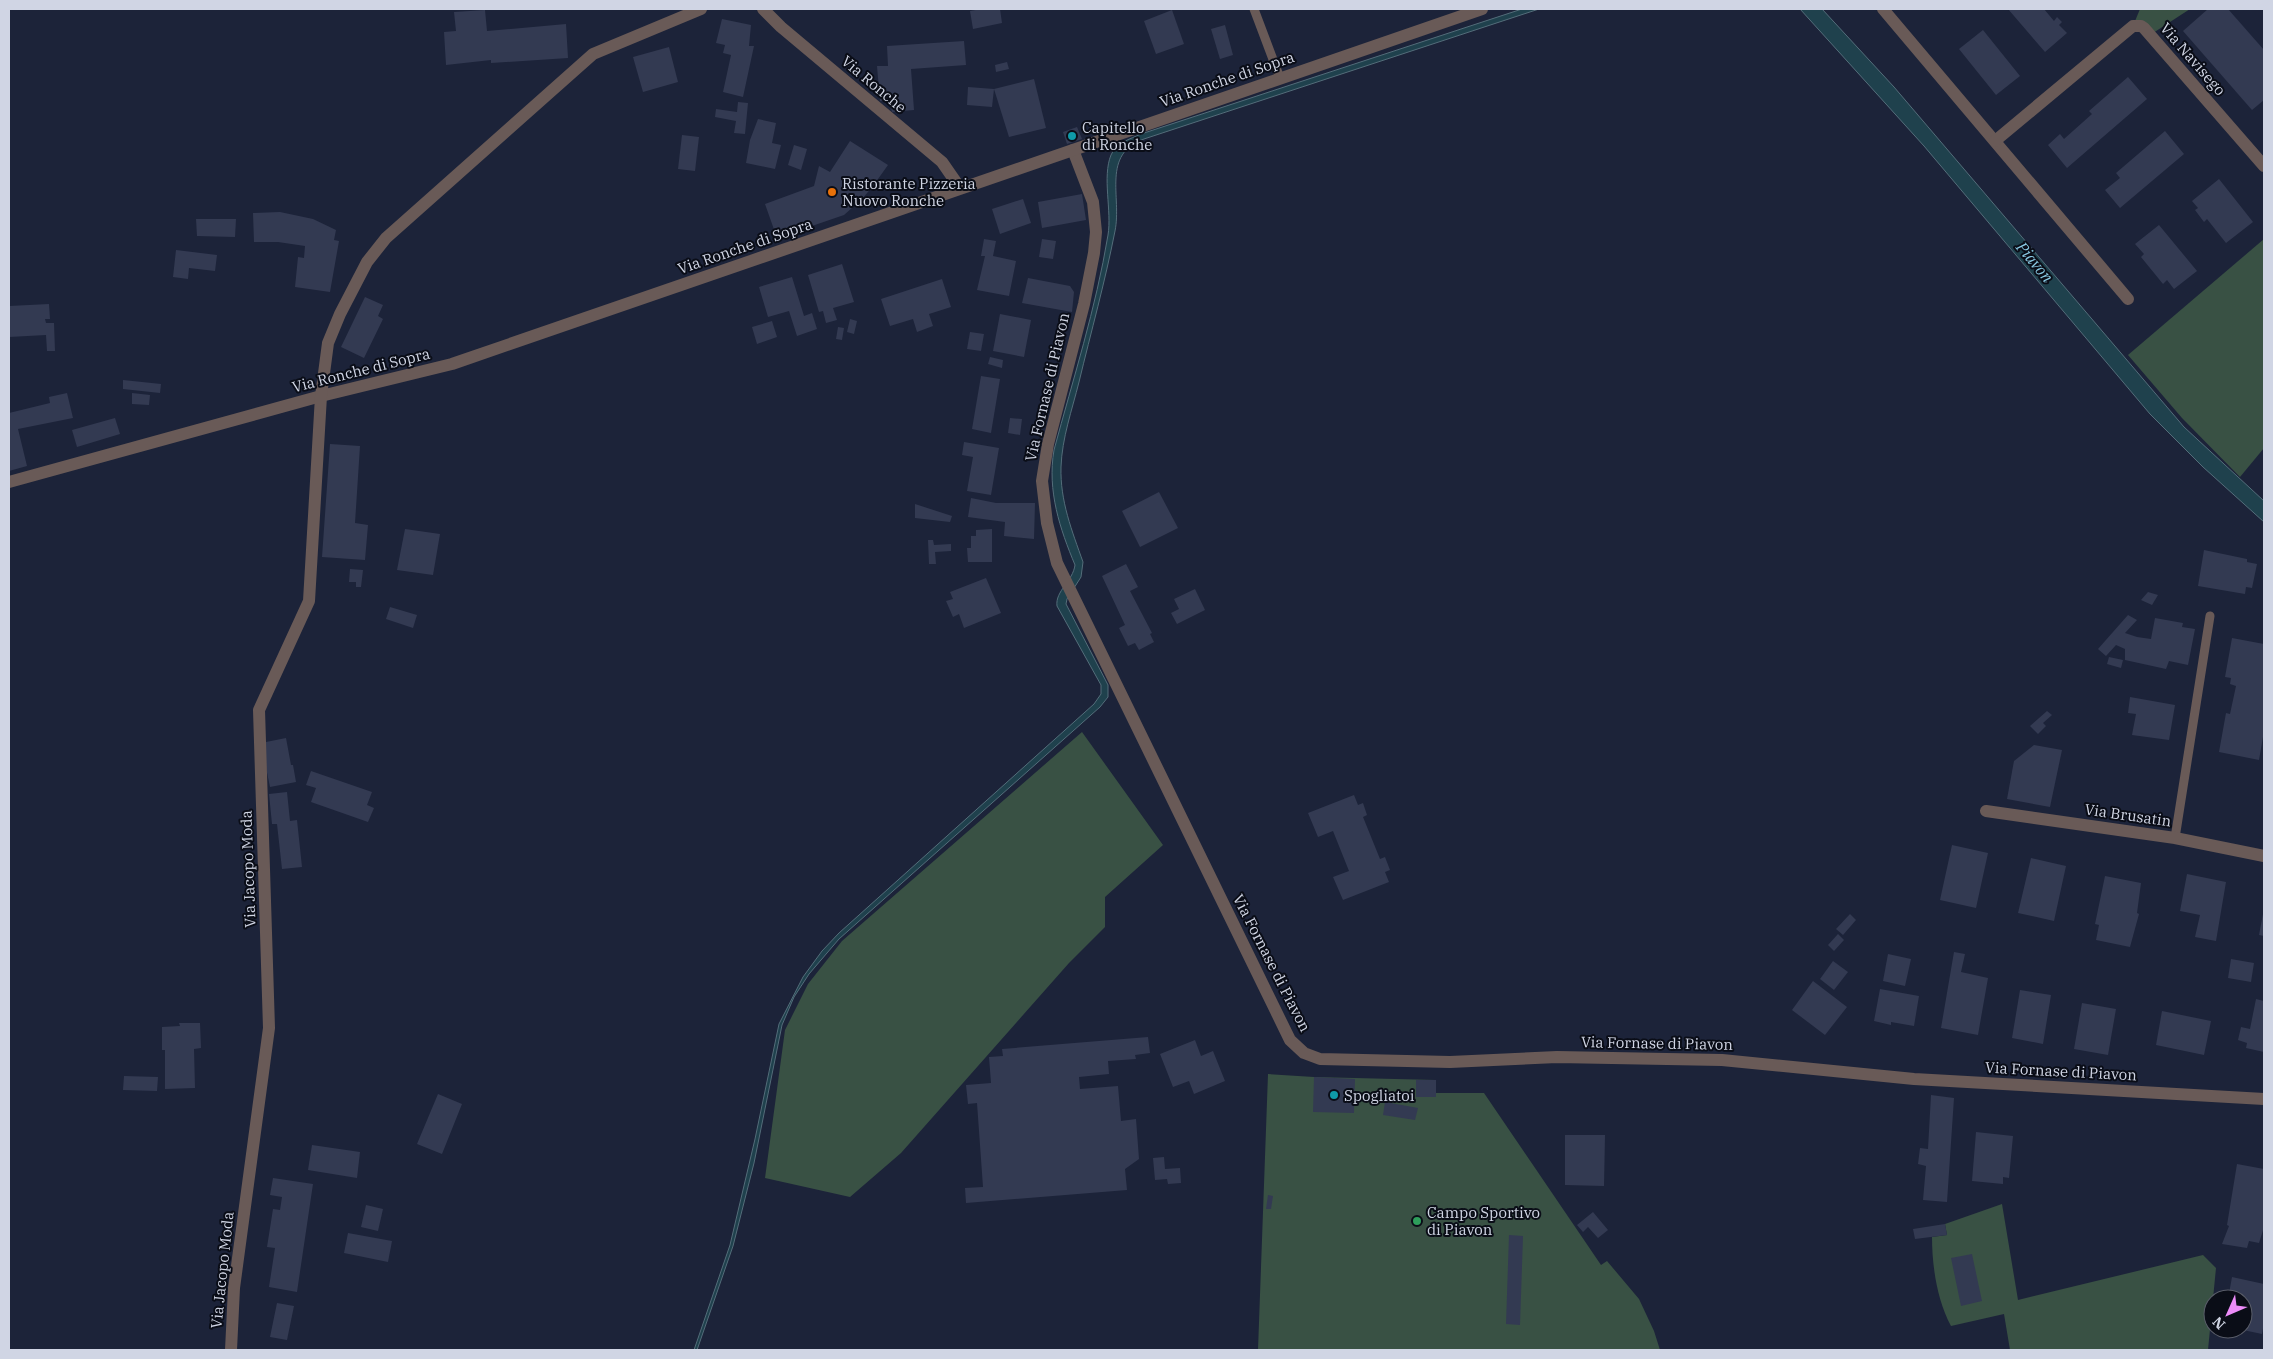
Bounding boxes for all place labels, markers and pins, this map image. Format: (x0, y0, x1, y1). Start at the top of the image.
place label: Capitello di Ronche (1082, 118, 1152, 154)
marker: Capitello di Ronche (1066, 130, 1078, 142)
place label: Ristorante Pizzeria Nuovo Ronche (842, 174, 976, 210)
marker: Ristorante Pizzeria Nuovo Ronche (826, 186, 838, 198)
place label: Spogliatoi (1344, 1086, 1415, 1105)
marker: Spogliatoi (1328, 1089, 1340, 1101)
place label: Campo Sportivo di Piavon (1427, 1203, 1540, 1239)
marker: Campo Sportivo di Piavon (1411, 1215, 1423, 1227)

